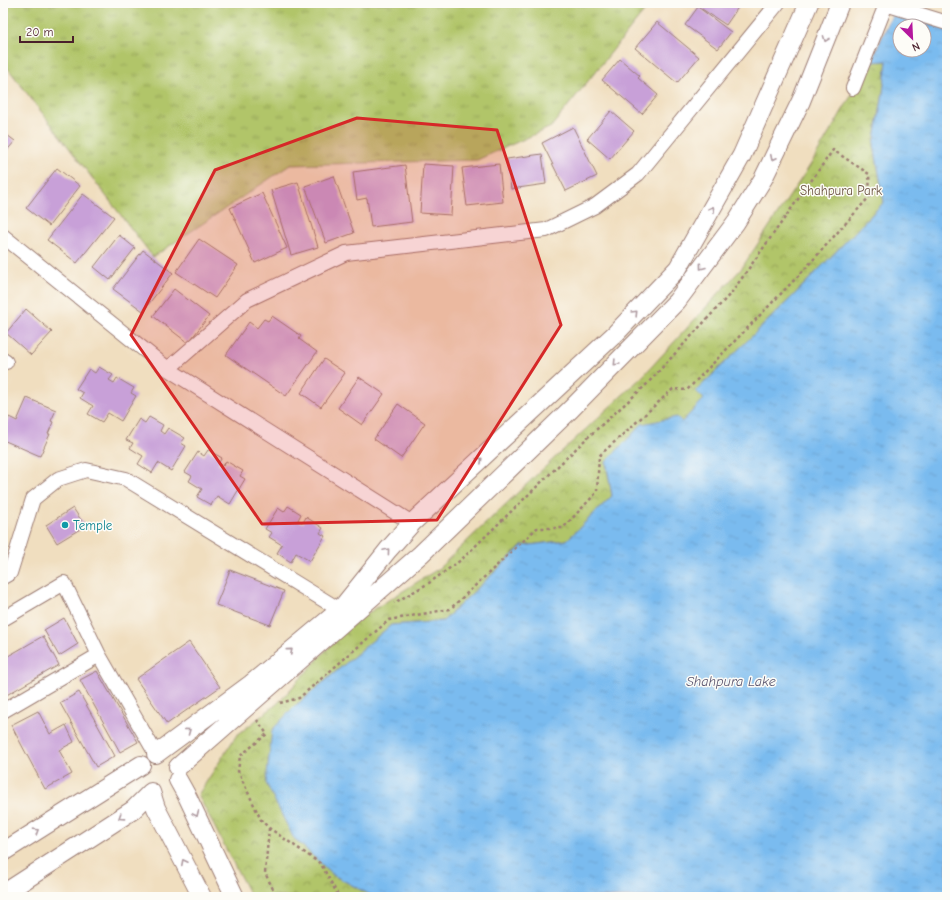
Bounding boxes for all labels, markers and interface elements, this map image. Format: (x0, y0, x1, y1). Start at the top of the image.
scale bar (20, 18, 73, 44)
north arrow (892, 18, 932, 58)
text: 20 m (26, 25, 54, 39)
one-way arrow (822, 36, 830, 43)
text: N (910, 39, 922, 54)
one-way arrow (770, 154, 778, 161)
park label: Shahpura Park (800, 183, 883, 198)
one-way arrow (707, 206, 714, 213)
one-way arrow (700, 262, 707, 269)
one-way arrow (630, 310, 638, 318)
one-way arrow (613, 358, 621, 366)
one-way arrow (475, 458, 482, 465)
place label: Temple (73, 518, 113, 533)
marker: Temple (60, 520, 70, 530)
one-way arrow (383, 549, 390, 556)
one-way arrow (286, 649, 293, 656)
water label: Shahpura Lake (686, 673, 776, 690)
one-way arrow (183, 729, 190, 736)
one-way arrow (191, 810, 199, 818)
one-way arrow (118, 812, 125, 820)
one-way arrow (32, 829, 39, 836)
one-way arrow (181, 859, 189, 867)

